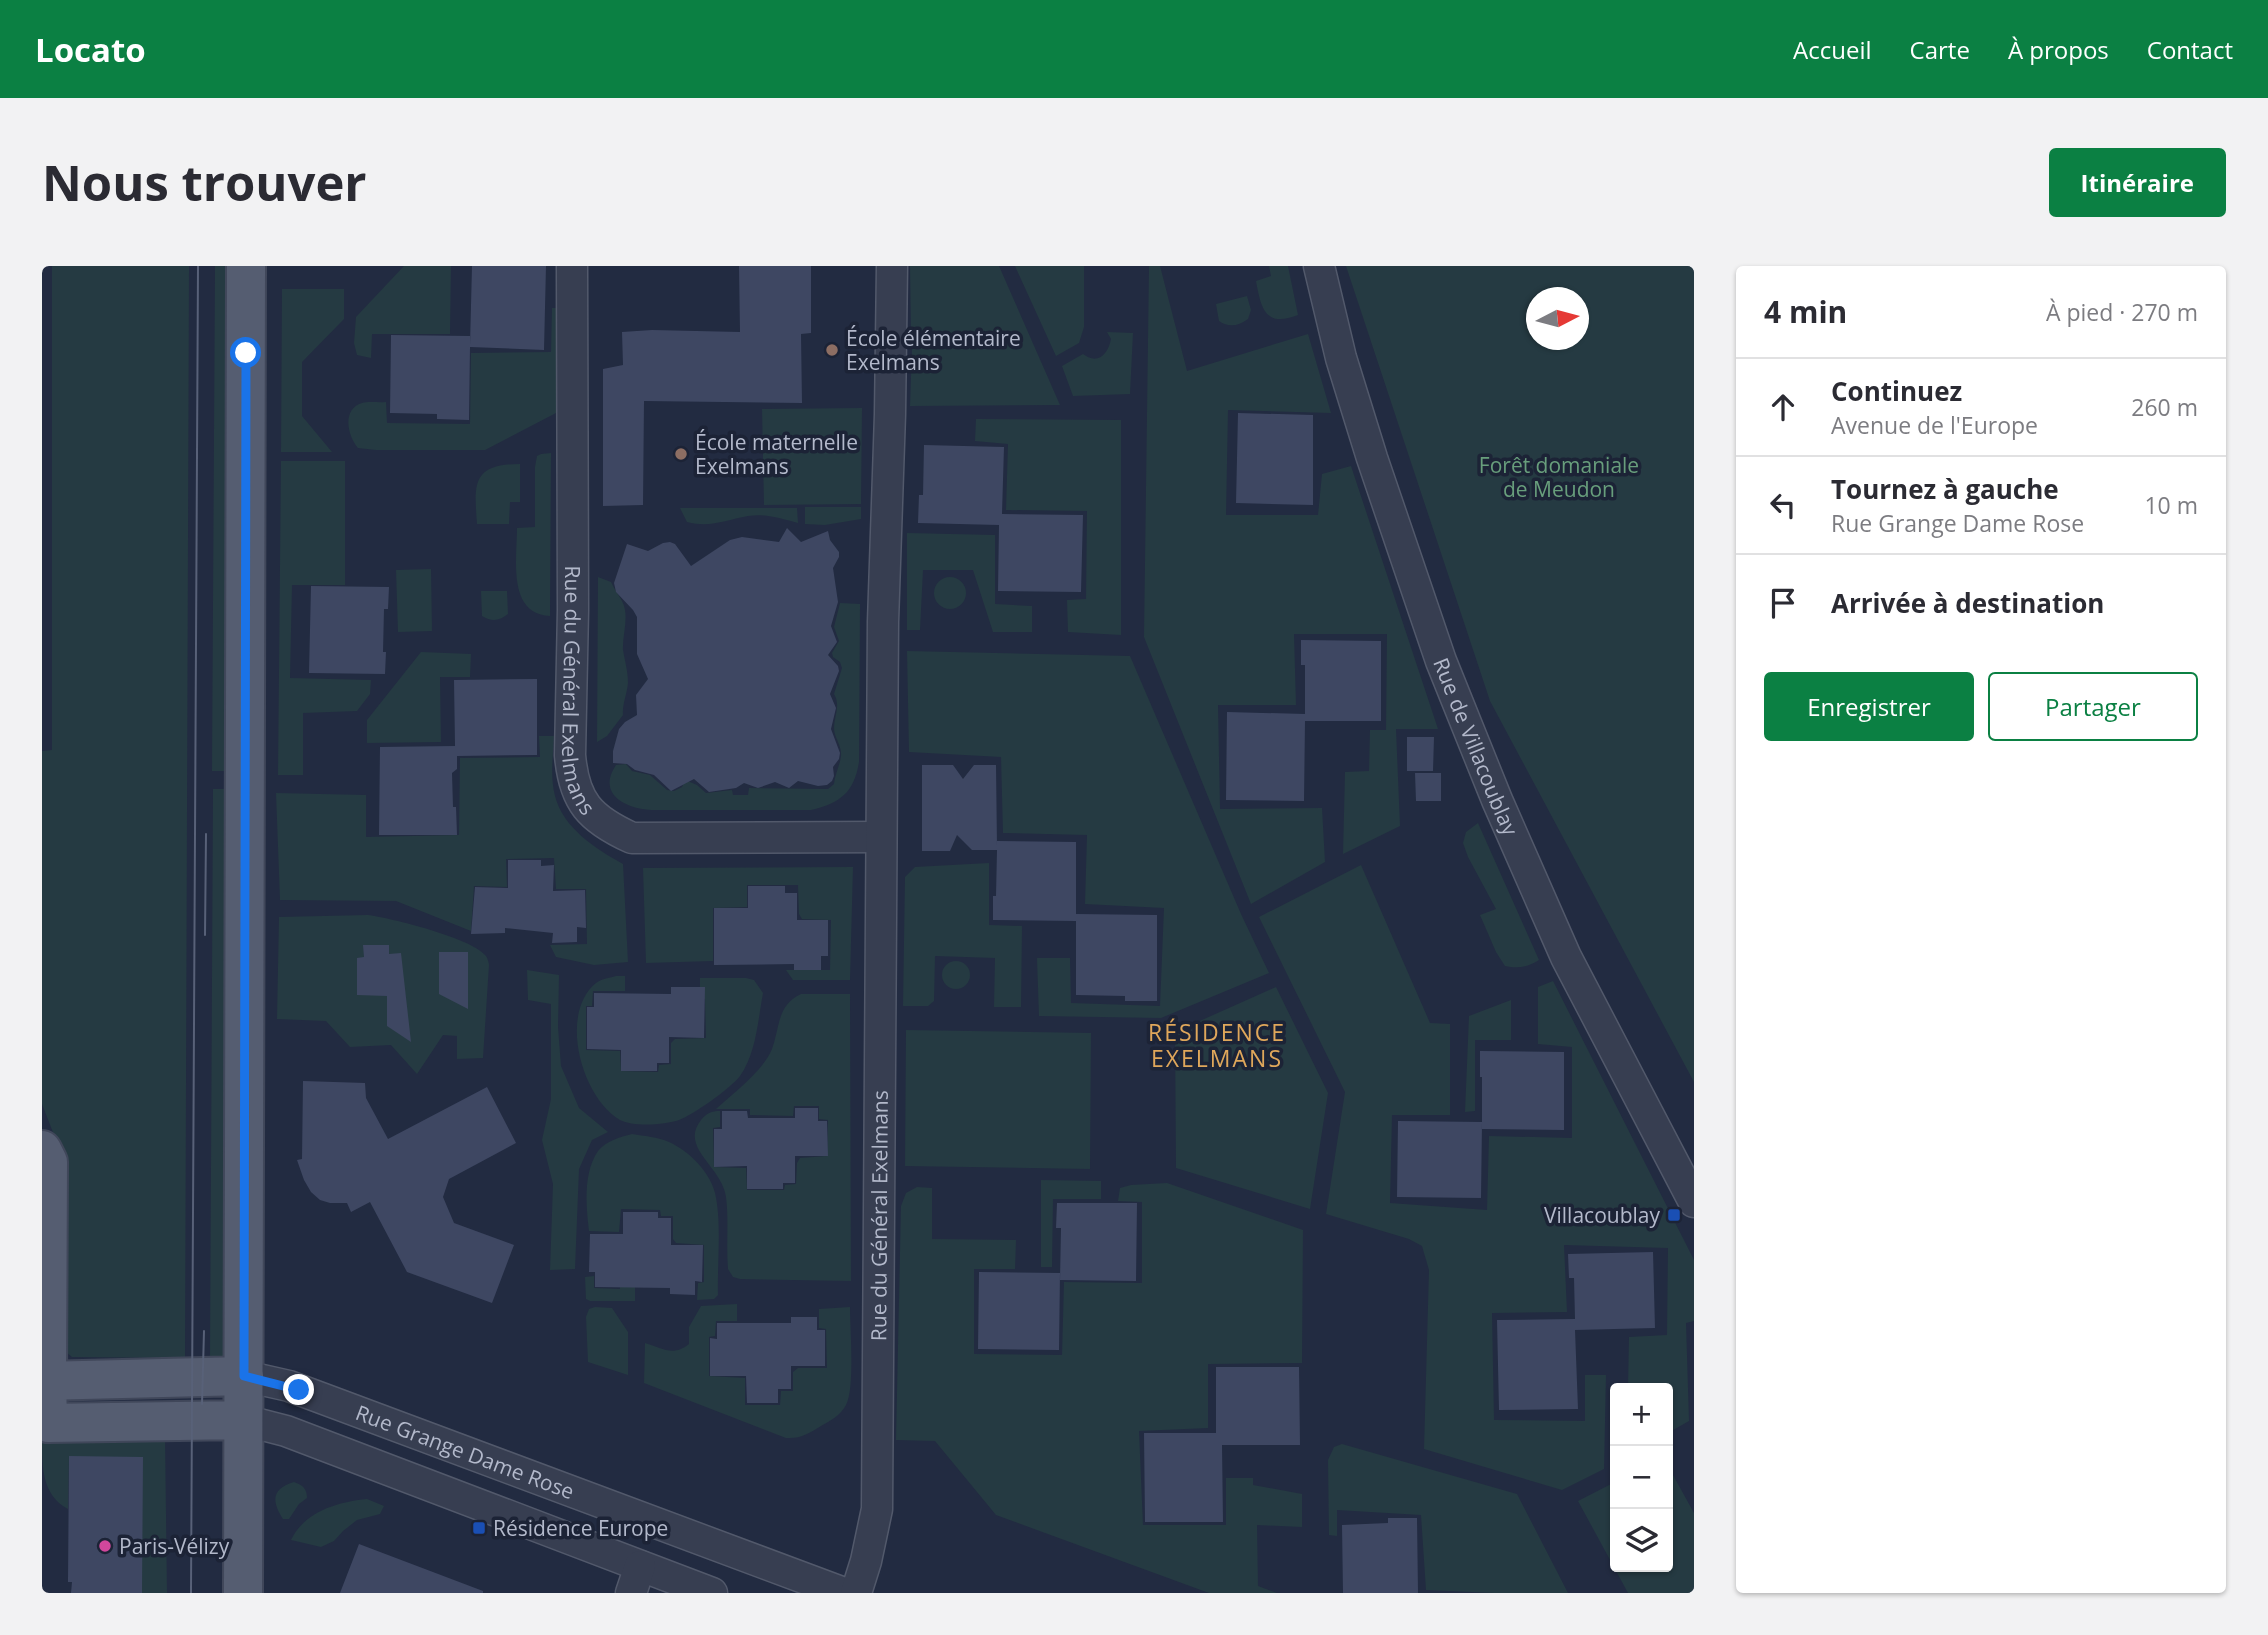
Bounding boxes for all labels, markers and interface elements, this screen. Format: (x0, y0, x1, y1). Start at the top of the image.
text: Locato (35, 27, 146, 72)
text: Accueil (1793, 33, 1872, 66)
text: Carte (1910, 33, 1970, 66)
text: À propos (2008, 33, 2109, 66)
text: Contact (2147, 33, 2233, 66)
button: Itinéraire (2049, 148, 2226, 217)
text: Nous trouver (42, 149, 367, 215)
north arrow (1526, 287, 1589, 350)
text: 4 min (1764, 291, 1847, 332)
text: À pied · 270 m (2046, 296, 2198, 328)
place label: École élémentaire Exelmans (846, 324, 1021, 376)
route start (230, 337, 261, 368)
marker: École élémentaire Exelmans (824, 342, 840, 358)
text: Continuez (1831, 373, 1962, 409)
icon: ahead (1764, 388, 1802, 426)
text: 260 m (2131, 391, 2198, 423)
text: Avenue de l'Europe (1831, 409, 2038, 441)
place label: École maternelle Exelmans (695, 428, 858, 480)
marker: École maternelle Exelmans (673, 446, 689, 462)
park label: Forêt domaniale de Meudon (1479, 451, 1639, 503)
text: Tournez à gauche (1831, 471, 2059, 507)
icon: left (1764, 486, 1802, 524)
text: 10 m (2144, 489, 2198, 521)
text: Rue Grange Dame Rose (1831, 507, 2084, 539)
street label: Rue du Général Exelmans (556, 565, 601, 821)
icon: arrive (1764, 584, 1802, 622)
text: Arrivée à destination (1831, 585, 2104, 621)
street label: Rue de Villacoublay (1427, 654, 1525, 840)
button: Enregistrer (1764, 672, 1974, 741)
button: Partager (1988, 672, 2198, 741)
district label: RÉSIDENCE EXELMANS (1148, 1016, 1286, 1074)
street label: Rue du Général Exelmans (864, 1090, 894, 1341)
place label: Villacoublay (1544, 1201, 1660, 1229)
marker: Villacoublay (1666, 1207, 1682, 1223)
route end (283, 1374, 314, 1405)
map controls (1610, 1383, 1673, 1572)
button: + (1610, 1383, 1673, 1446)
street label: Rue Grange Dame Rose (352, 1398, 578, 1505)
button: − (1610, 1446, 1673, 1509)
button: layers (1610, 1509, 1673, 1572)
place label: Résidence Europe (493, 1514, 668, 1542)
marker: Résidence Europe (471, 1520, 487, 1536)
place label: Paris-Vélizy (119, 1532, 230, 1560)
marker: Paris-Vélizy (97, 1538, 113, 1554)

